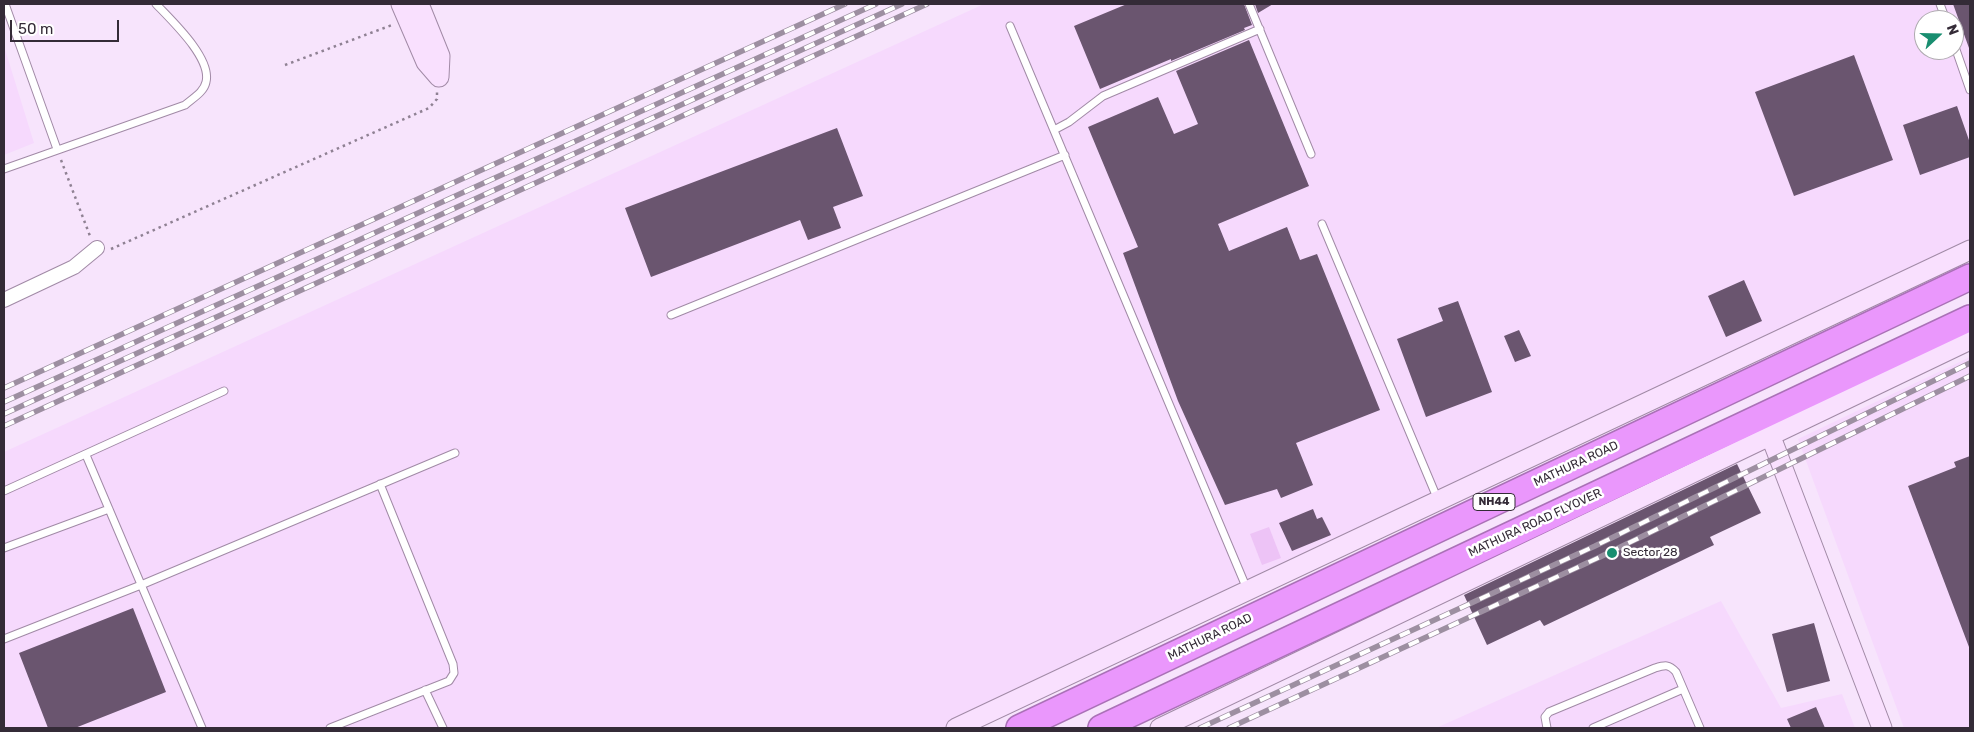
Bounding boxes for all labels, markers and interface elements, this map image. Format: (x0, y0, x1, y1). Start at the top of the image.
scale bar (12, 10, 121, 42)
north arrow (1914, 10, 1964, 60)
text: 50 m (18, 20, 53, 38)
text: N (1943, 22, 1962, 38)
street label: MATHURA ROAD (1531, 438, 1621, 490)
street label: MATHURA ROAD FLYOVER (1466, 486, 1604, 560)
road number: NH44 (1473, 494, 1515, 511)
marker: Sector 28 (1605, 546, 1619, 560)
place label: Sector 28 (1623, 546, 1678, 560)
street label: MATHURA ROAD (1166, 610, 1254, 664)

